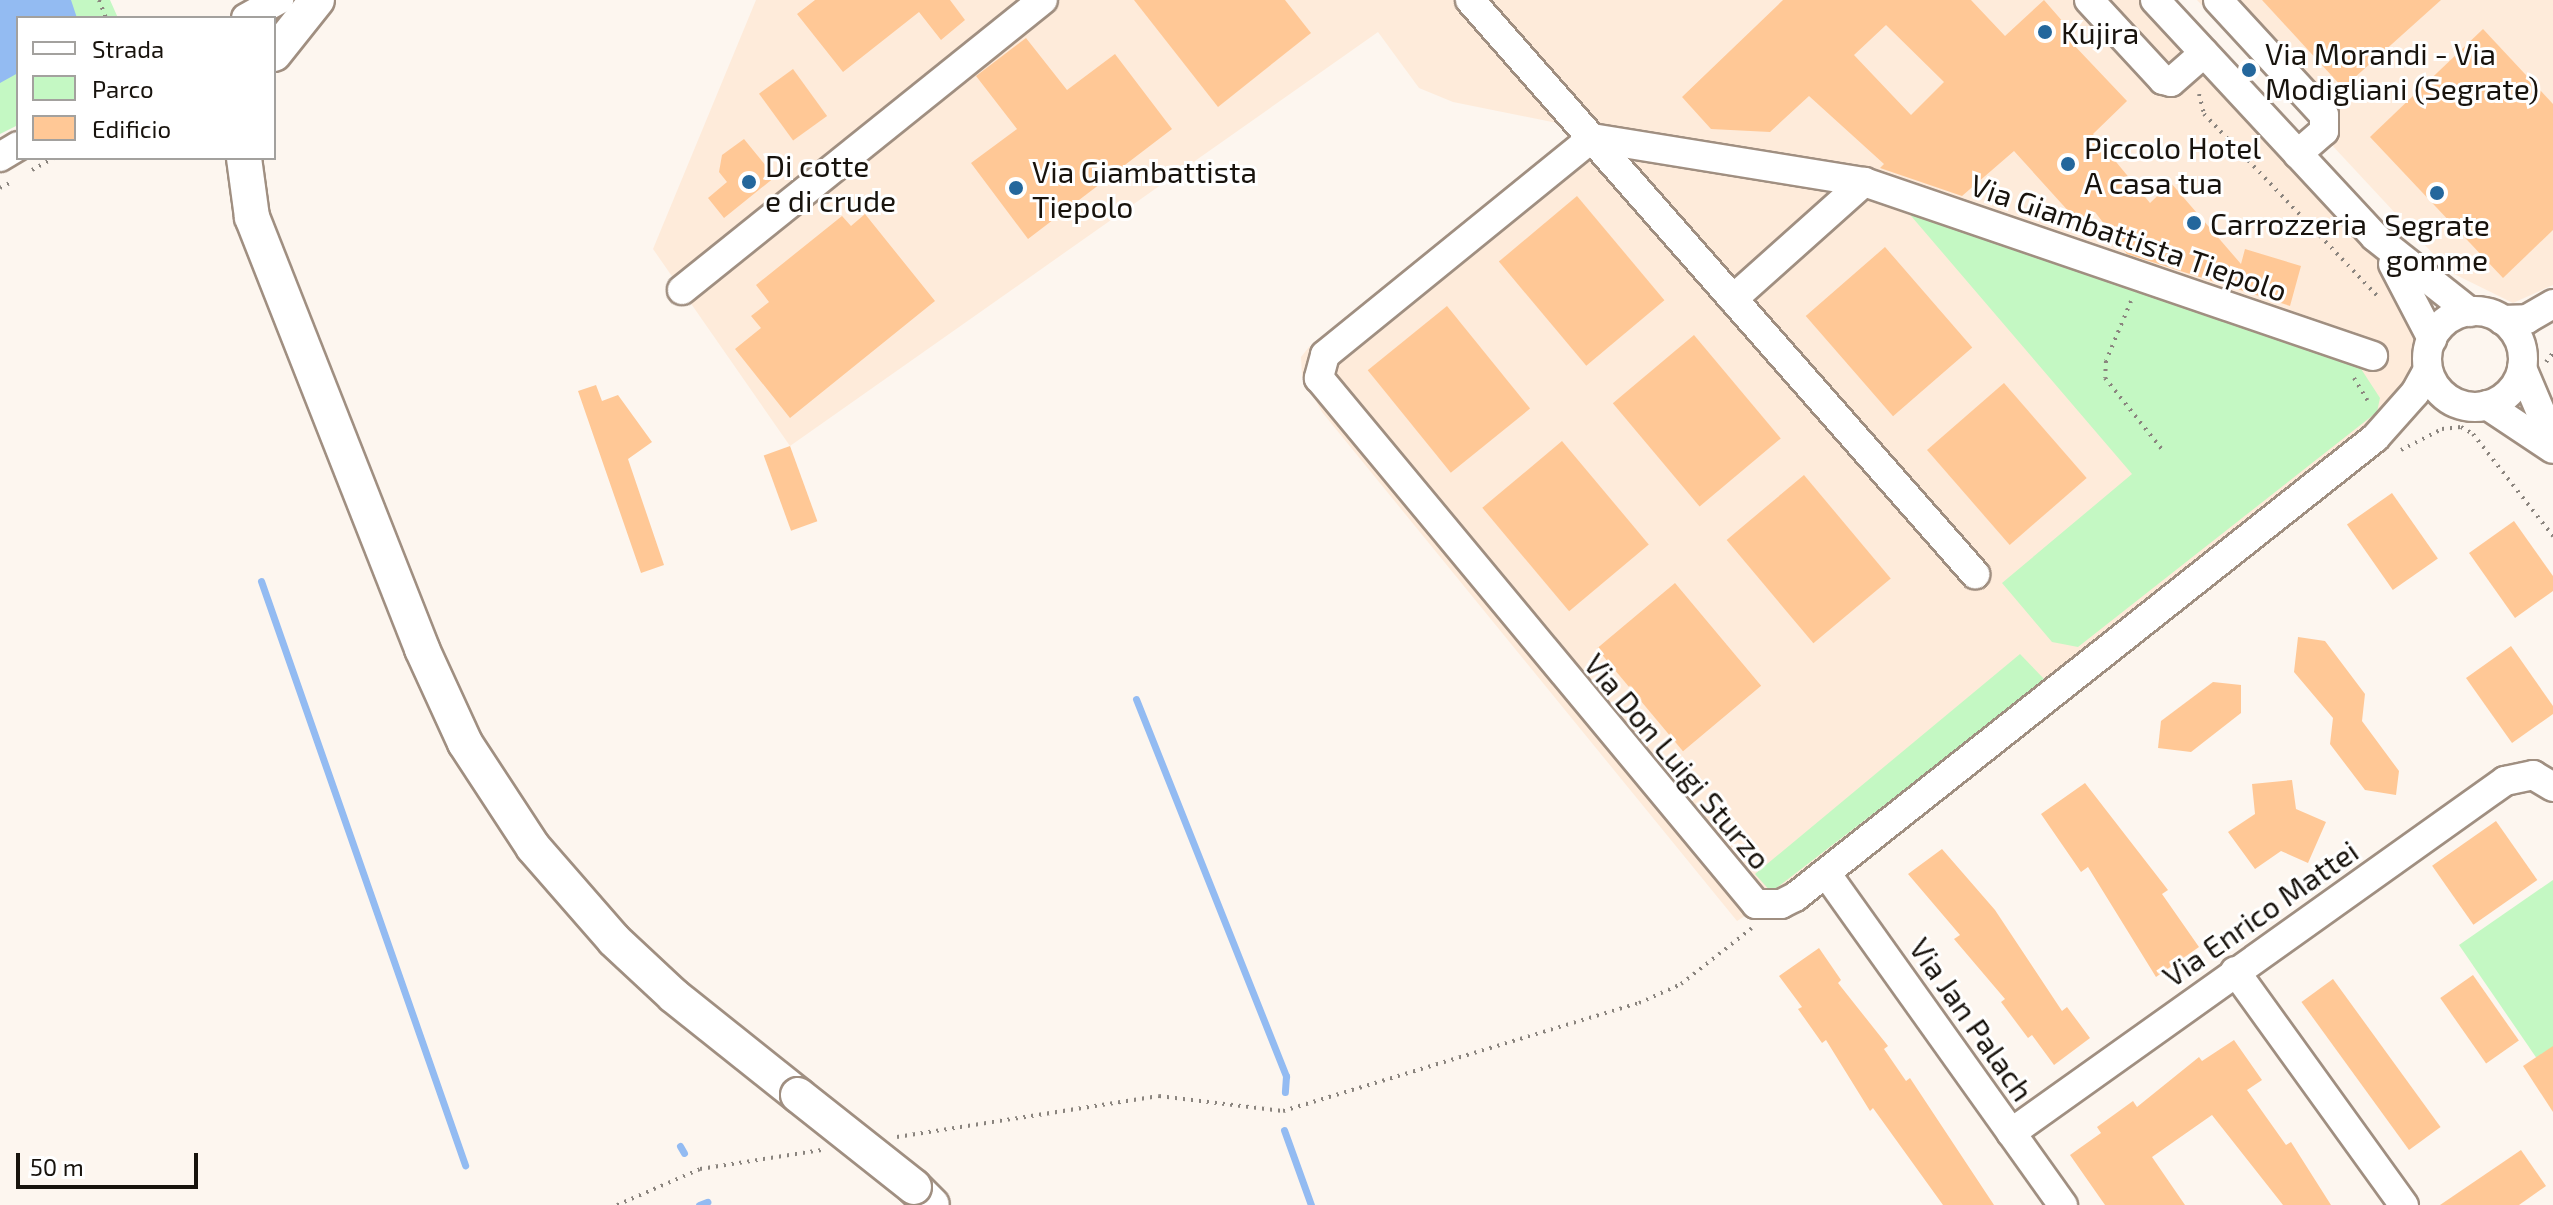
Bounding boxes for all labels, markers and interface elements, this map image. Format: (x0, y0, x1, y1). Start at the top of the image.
place label: Kujira (2061, 14, 2139, 50)
legend (16, 16, 276, 160)
marker: Kujira (2036, 23, 2054, 41)
text: Strada (92, 34, 164, 63)
place label: Via Morandi - Via Modigliani (Segrate) (2265, 35, 2539, 106)
marker: Via Morandi - Via Modigliani (Segrate) (2240, 61, 2258, 79)
text: Parco (92, 74, 154, 103)
text: Edificio (92, 114, 171, 143)
place label: Piccolo Hotel A casa tua (2084, 129, 2261, 200)
place label: Di cotte e di crude (765, 147, 896, 218)
place label: Via Giambattista Tiepolo (1032, 153, 1257, 224)
marker: Piccolo Hotel A casa tua (2059, 155, 2077, 173)
street label: Via Giambattista Tiepolo (1966, 166, 2292, 308)
marker: Di cotte e di crude (740, 173, 758, 191)
marker: Via Giambattista Tiepolo (1007, 179, 1025, 197)
marker: Segrate gomme (2428, 184, 2446, 202)
place label: Carrozzeria (2210, 205, 2367, 241)
place label: Segrate gomme (2384, 206, 2490, 276)
marker: Carrozzeria (2185, 214, 2203, 232)
street label: Via Don Luigi Sturzo (1577, 646, 1779, 876)
street label: Via Enrico Mattei (2156, 832, 2364, 994)
street label: Via Jan Palach (1902, 930, 2042, 1108)
scale bar (20, 1137, 202, 1187)
text: 50 m (30, 1152, 84, 1181)

